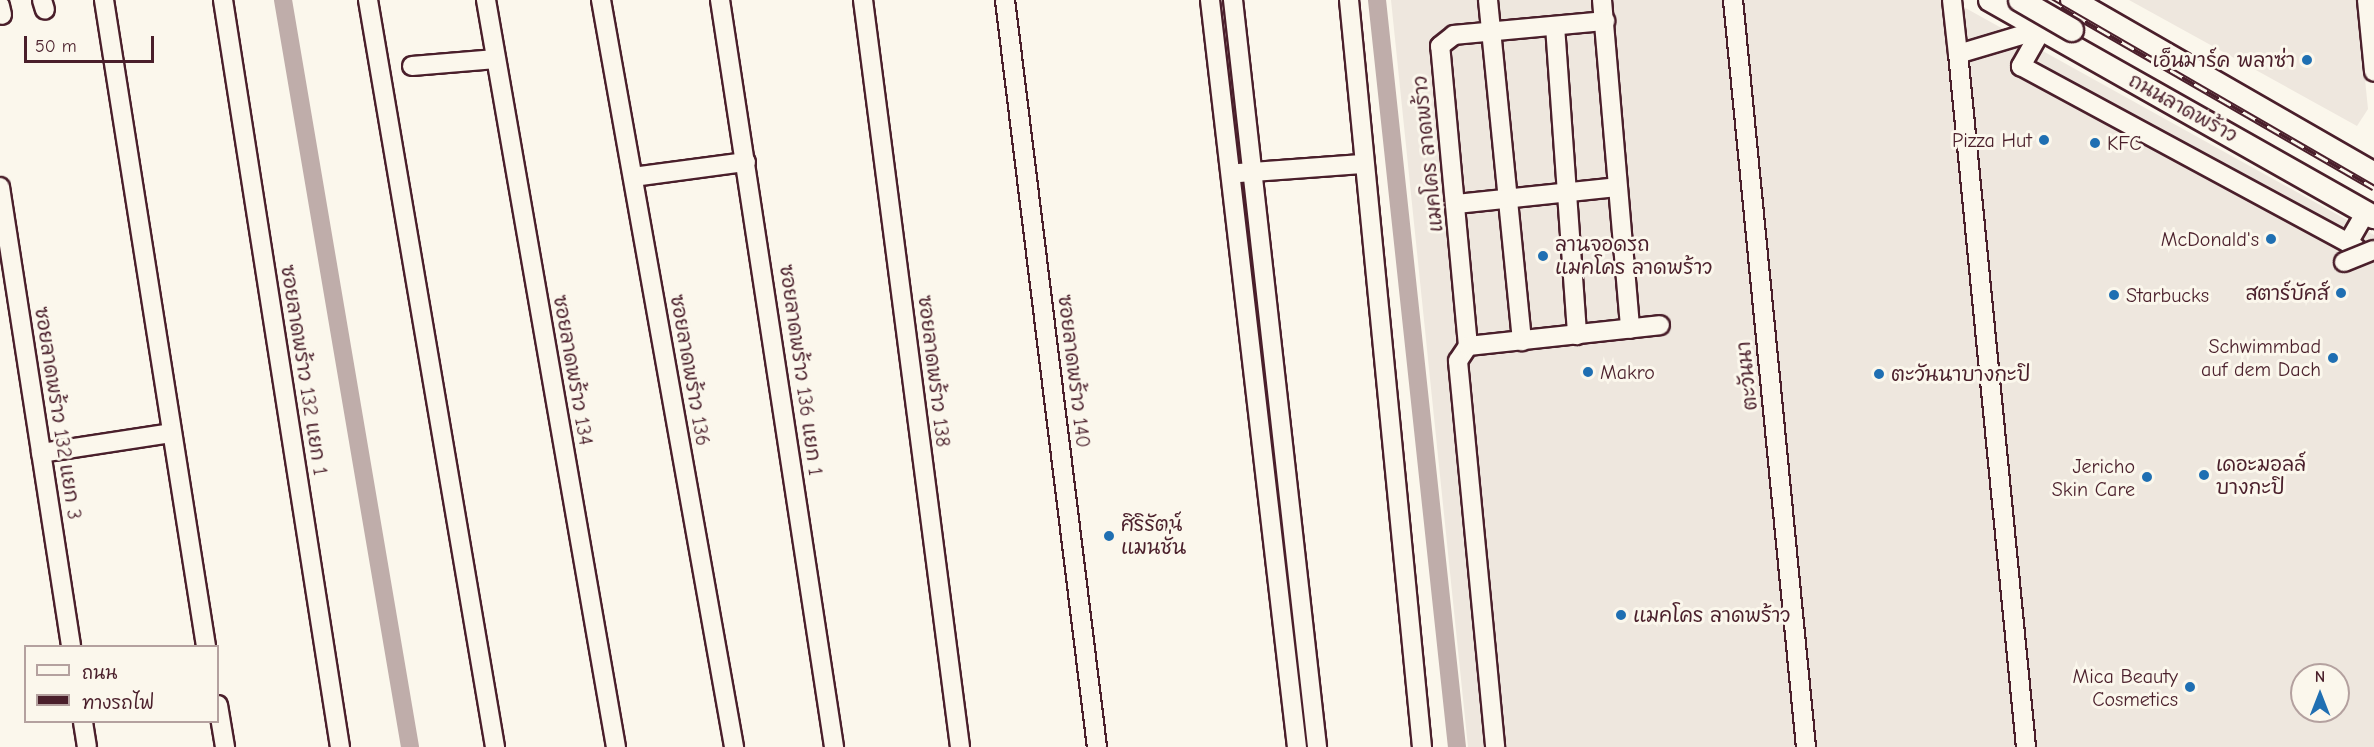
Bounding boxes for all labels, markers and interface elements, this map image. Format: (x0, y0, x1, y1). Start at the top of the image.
scale bar (27, 24, 158, 62)
text: 50 m (35, 36, 77, 57)
place label: เอ็นมาร์ค พลาซ่า (2153, 48, 2295, 72)
marker: เอ็นมาร์ค พลาซ่า (2300, 53, 2314, 67)
street label: ถนนลาดพร้าว (2125, 68, 2241, 148)
street label: แมคโคร ลาดพร้าว (1408, 74, 1448, 234)
place label: Pizza Hut (1952, 128, 2032, 152)
place label: KFC (2107, 131, 2142, 155)
marker: Pizza Hut (2037, 133, 2051, 147)
marker: KFC (2088, 136, 2102, 150)
place label: McDonald's (2161, 227, 2259, 251)
place label: ลานจอดรถ แมคโคร ลาดพร้าว (1555, 232, 1712, 279)
marker: McDonald's (2264, 232, 2278, 246)
marker: ลานจอดรถ แมคโคร ลาดพร้าว (1536, 249, 1550, 263)
street label: ซอยลาดพร้าว 132 แยก 1 (275, 263, 333, 477)
street label: ซอยลาดพร้าว 136 แยก 1 (774, 263, 828, 477)
place label: สตาร์บัคส์ (2246, 281, 2329, 305)
place label: Starbucks (2126, 283, 2209, 307)
marker: สตาร์บัคส์ (2334, 286, 2348, 300)
marker: Starbucks (2107, 288, 2121, 302)
street label: ซอยลาดพร้าว 136 (665, 292, 715, 448)
street label: ซอยลาดพร้าว 134 (548, 293, 598, 447)
street label: ซอยลาดพร้าว 140 (1053, 293, 1095, 449)
street label: ซอยลาดพร้าว 138 (913, 294, 955, 448)
street label: ซอยลาดพร้าว 132 แยก 3 (29, 305, 87, 521)
place label: Schwimmbad auf dem Dach (2201, 334, 2321, 381)
street label: ตะวันนา (1731, 340, 1763, 412)
marker: Schwimmbad auf dem Dach (2326, 351, 2340, 365)
place label: Makro (1600, 360, 1655, 384)
place label: ตะวันนาบางกะปิ (1891, 362, 2030, 386)
marker: Makro (1581, 365, 1595, 379)
marker: ตะวันนาบางกะปิ (1872, 367, 1886, 381)
place label: เดอะมอลล์ บางกะปิ (2216, 452, 2306, 499)
place label: Jericho Skin Care (2052, 454, 2135, 501)
marker: เดอะมอลล์ บางกะปิ (2197, 468, 2211, 482)
marker: Jericho Skin Care (2140, 470, 2154, 484)
place label: ศิริรัตน์ แมนชั่น (1121, 512, 1186, 559)
marker: ศิริรัตน์ แมนชั่น (1102, 529, 1116, 543)
place label: แมคโคร ลาดพร้าว (1633, 603, 1790, 627)
marker: แมคโคร ลาดพร้าว (1614, 608, 1628, 622)
legend (24, 645, 219, 723)
text: ถนน (82, 663, 117, 684)
north arrow (2290, 663, 2350, 723)
place label: Mica Beauty Cosmetics (2072, 664, 2178, 711)
text: N (2315, 668, 2325, 686)
marker: Mica Beauty Cosmetics (2183, 680, 2197, 694)
text: ทางรถไฟ (82, 693, 154, 714)

